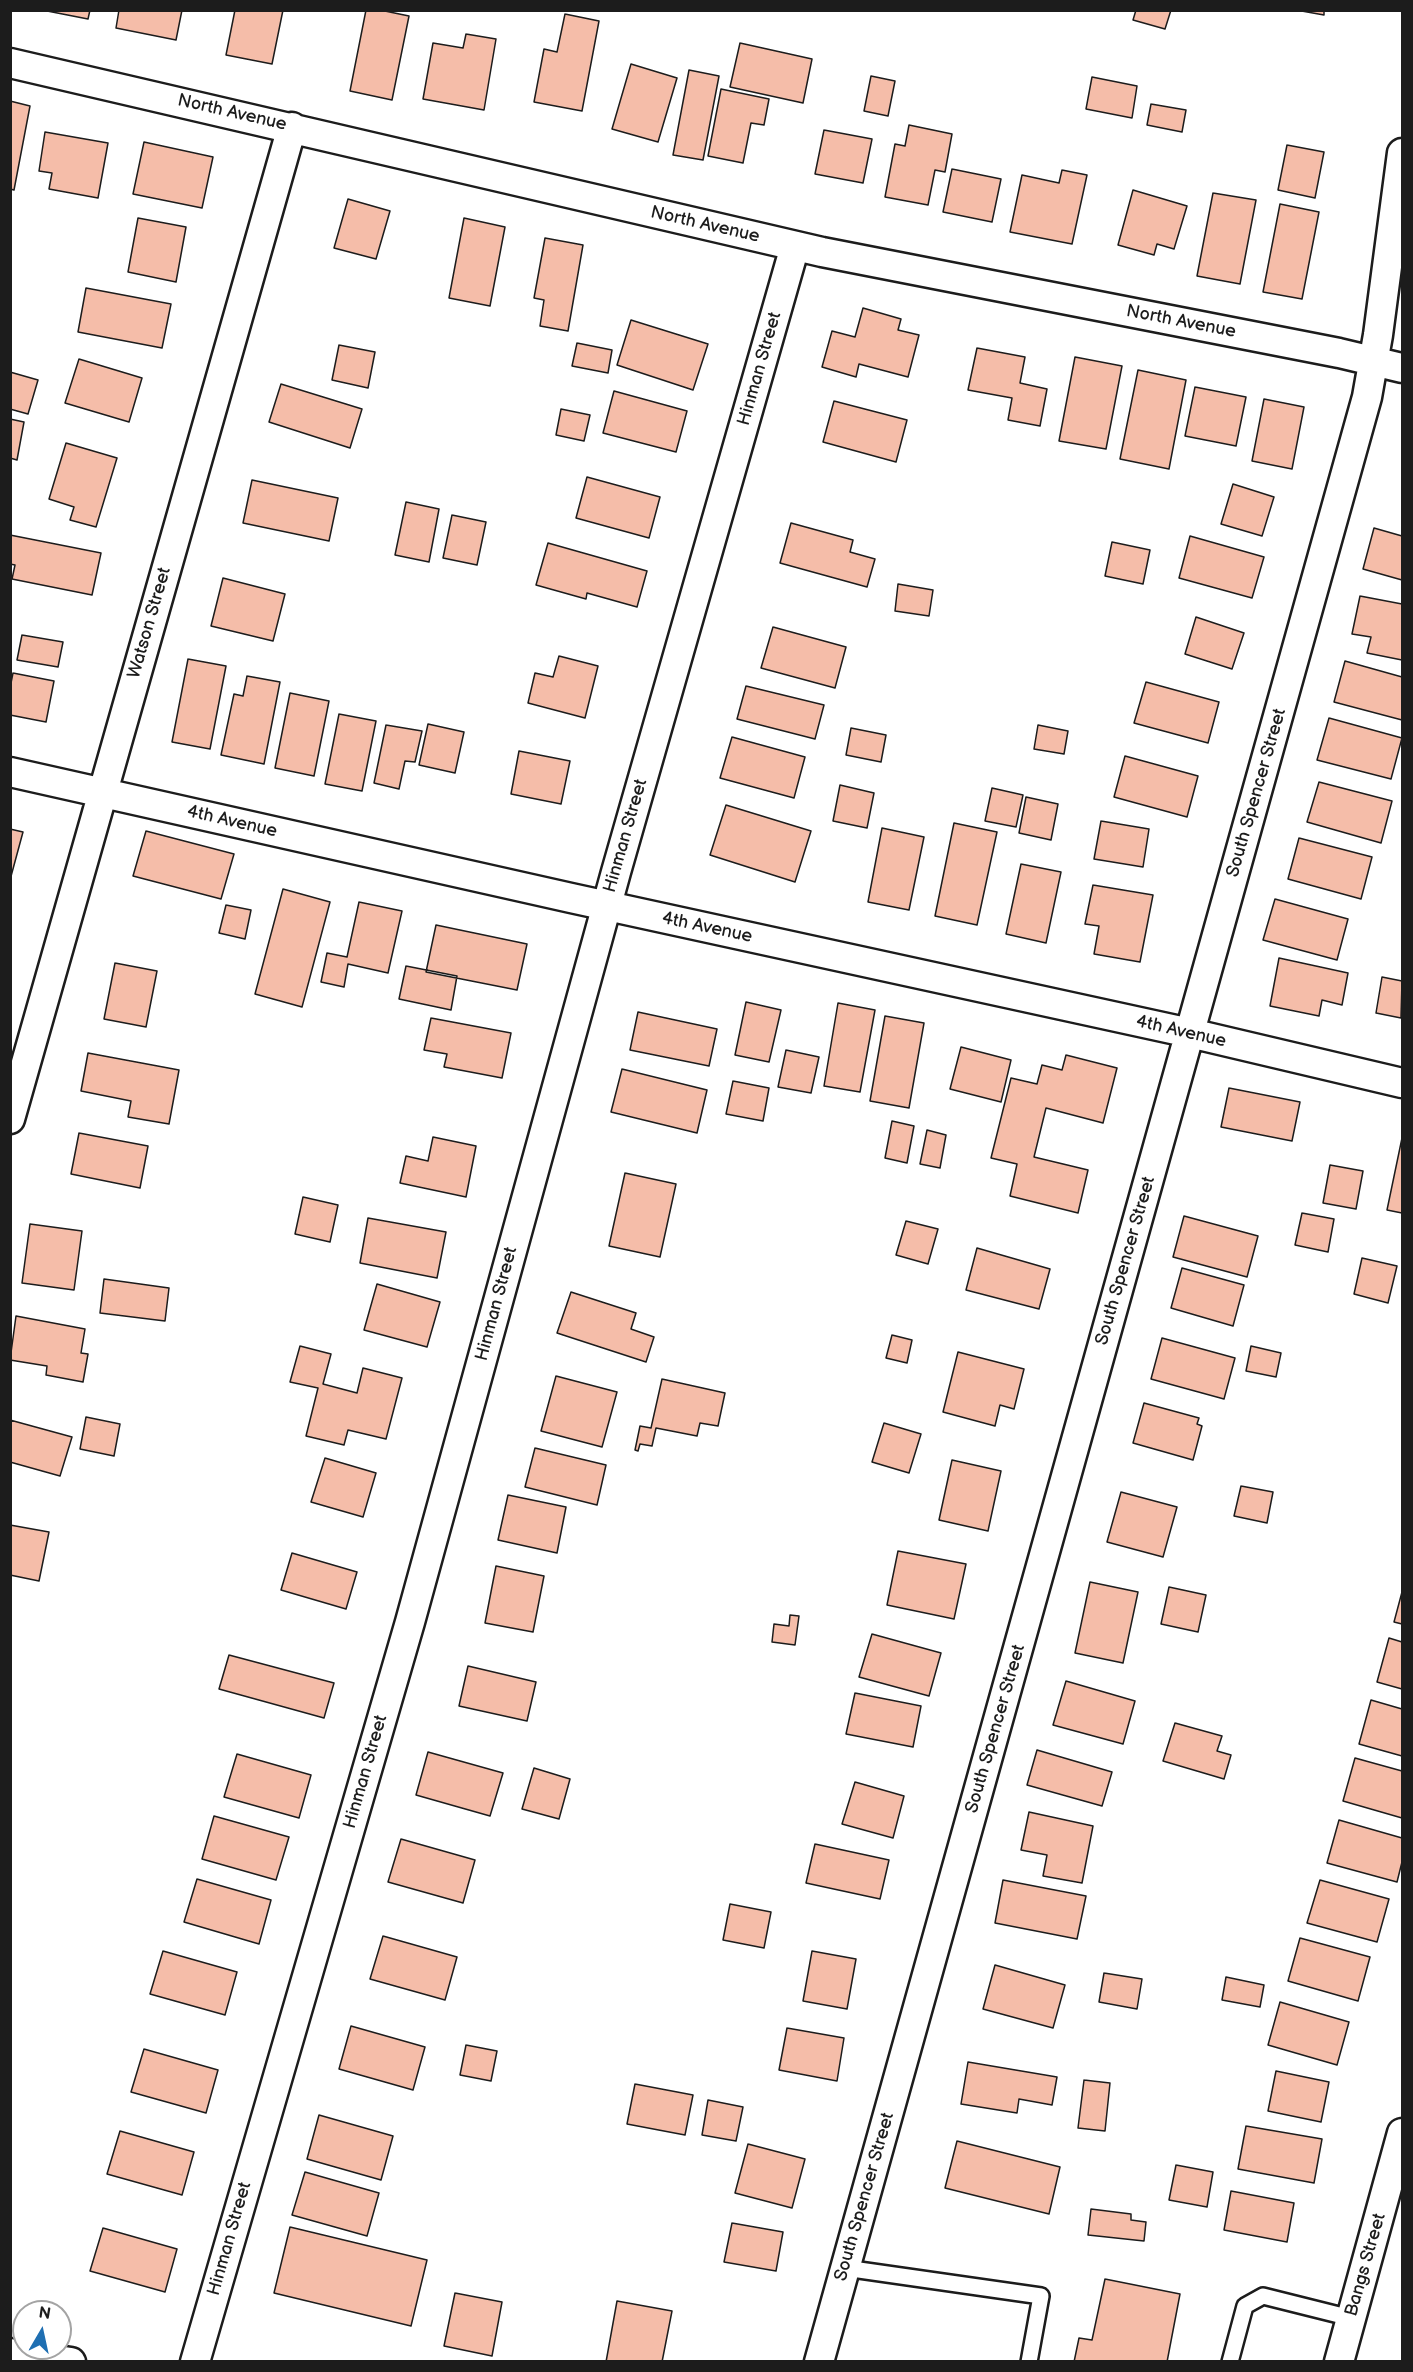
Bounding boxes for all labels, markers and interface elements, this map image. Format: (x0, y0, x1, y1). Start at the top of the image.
street label: North Avenue (175, 90, 289, 136)
street label: North Avenue (648, 202, 762, 248)
street label: North Avenue (1124, 301, 1238, 343)
street label: Hinman Street (733, 310, 787, 428)
street label: Watson Street (124, 565, 176, 681)
street label: South Spencer Street (1223, 706, 1291, 880)
street label: Hinman Street (599, 777, 653, 895)
street label: 4th Avenue (185, 801, 279, 843)
street label: 4th Avenue (660, 908, 754, 948)
street label: 4th Avenue (1134, 1011, 1228, 1053)
street label: South Spencer Street (1092, 1174, 1160, 1348)
street label: Hinman Street (471, 1245, 523, 1363)
street label: South Spencer Street (962, 1642, 1030, 1816)
street label: Hinman Street (339, 1713, 393, 1831)
street label: South Spencer Street (831, 2110, 899, 2284)
street label: Hinman Street (203, 2180, 257, 2298)
street label: Bangs Street (1341, 2211, 1391, 2319)
north arrow (12, 2300, 72, 2360)
text: N (37, 2303, 52, 2324)

